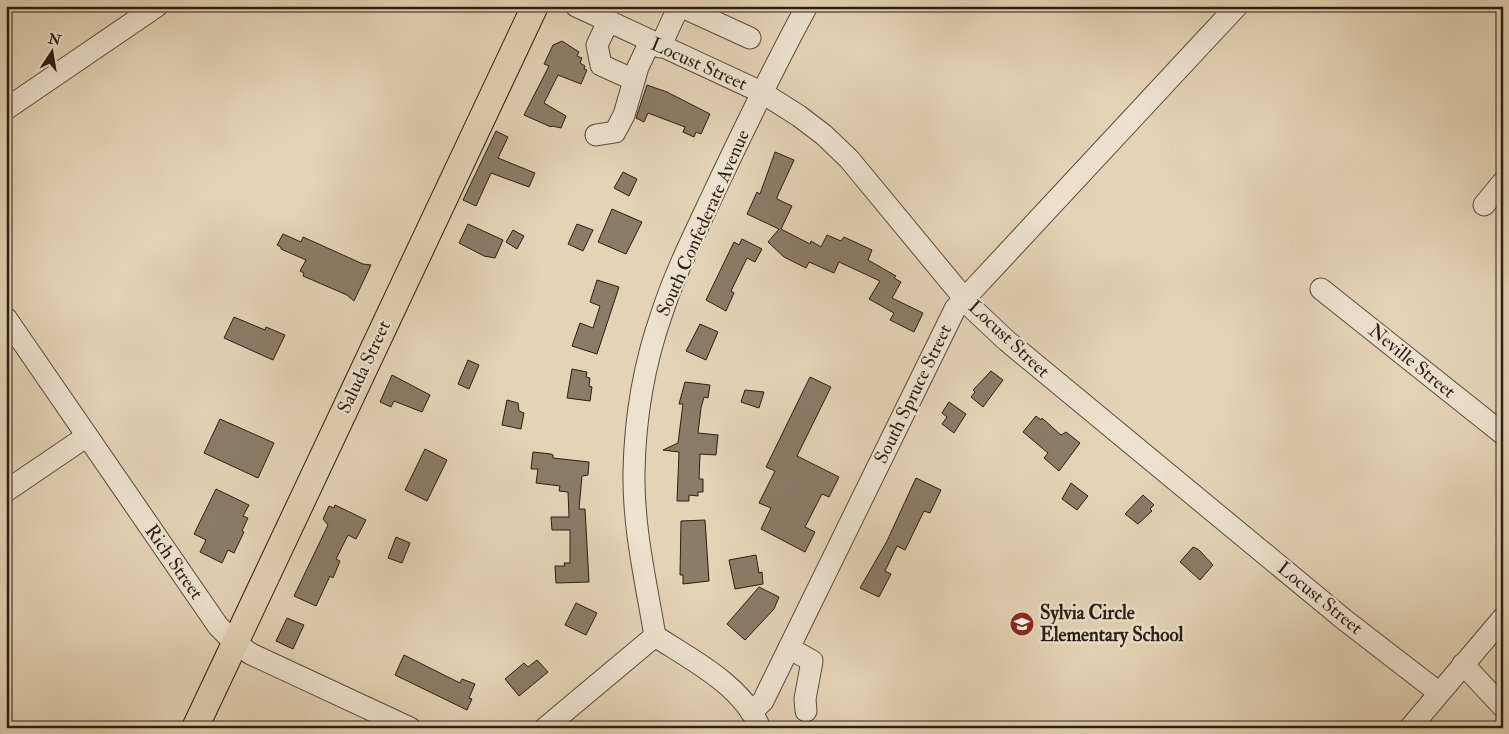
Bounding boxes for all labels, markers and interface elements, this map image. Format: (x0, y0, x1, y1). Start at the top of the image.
north arrow (28, 28, 78, 78)
text: N (46, 30, 63, 49)
street label: Locust Street (647, 32, 751, 96)
street label: South Confederate Avenue (651, 126, 755, 320)
street label: Locust Street (963, 295, 1055, 383)
street label: Saluda Street (332, 317, 396, 417)
street label: Neville Street (1364, 319, 1460, 403)
street label: South Spruce Street (869, 320, 958, 468)
street label: Rich Street (140, 520, 208, 604)
street label: Locust Street (1272, 556, 1368, 640)
place label: Sylvia Circle Elementary School (1040, 601, 1184, 648)
school or university icon: Sylvia Circle Elementary School (1009, 611, 1035, 637)

